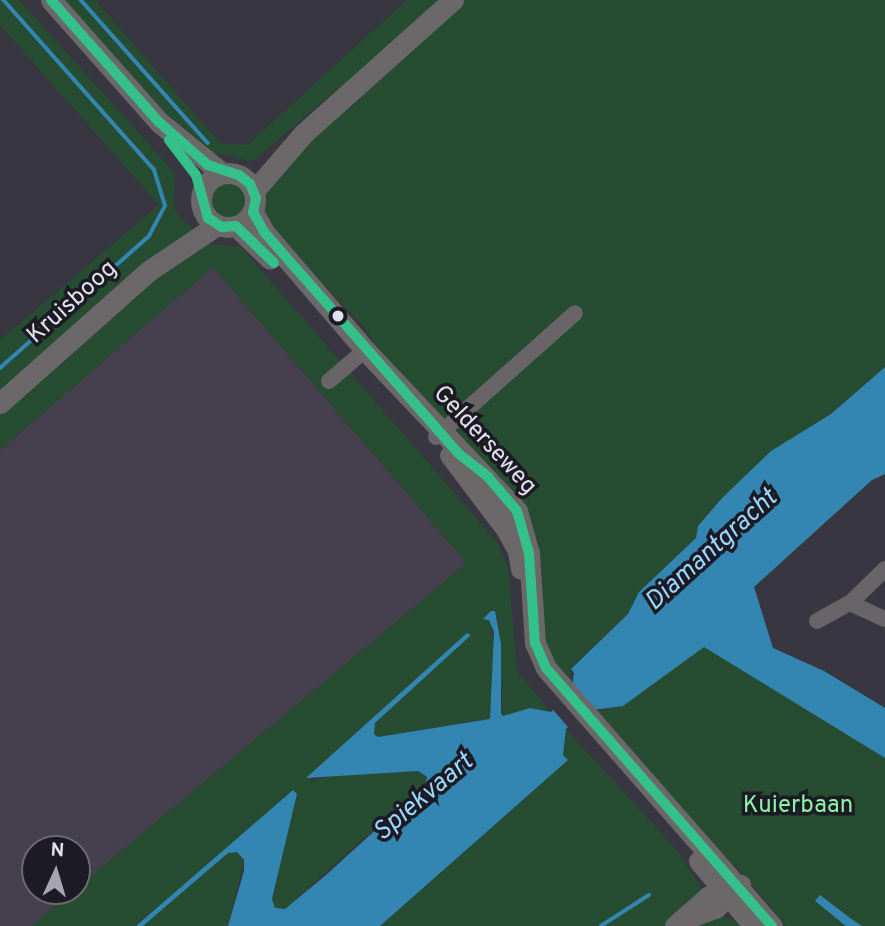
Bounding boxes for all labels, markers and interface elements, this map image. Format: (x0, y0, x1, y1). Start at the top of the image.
street label: Kruisboog (22, 255, 124, 351)
unlabelled marker (331, 309, 345, 323)
street label: Gelderseweg (426, 380, 542, 502)
water label: Diamantgracht (640, 484, 784, 618)
water label: Spiekvaart (368, 747, 480, 849)
park label: Kuierbaan (743, 793, 853, 821)
north arrow (21, 835, 91, 905)
text: N (50, 839, 65, 863)

